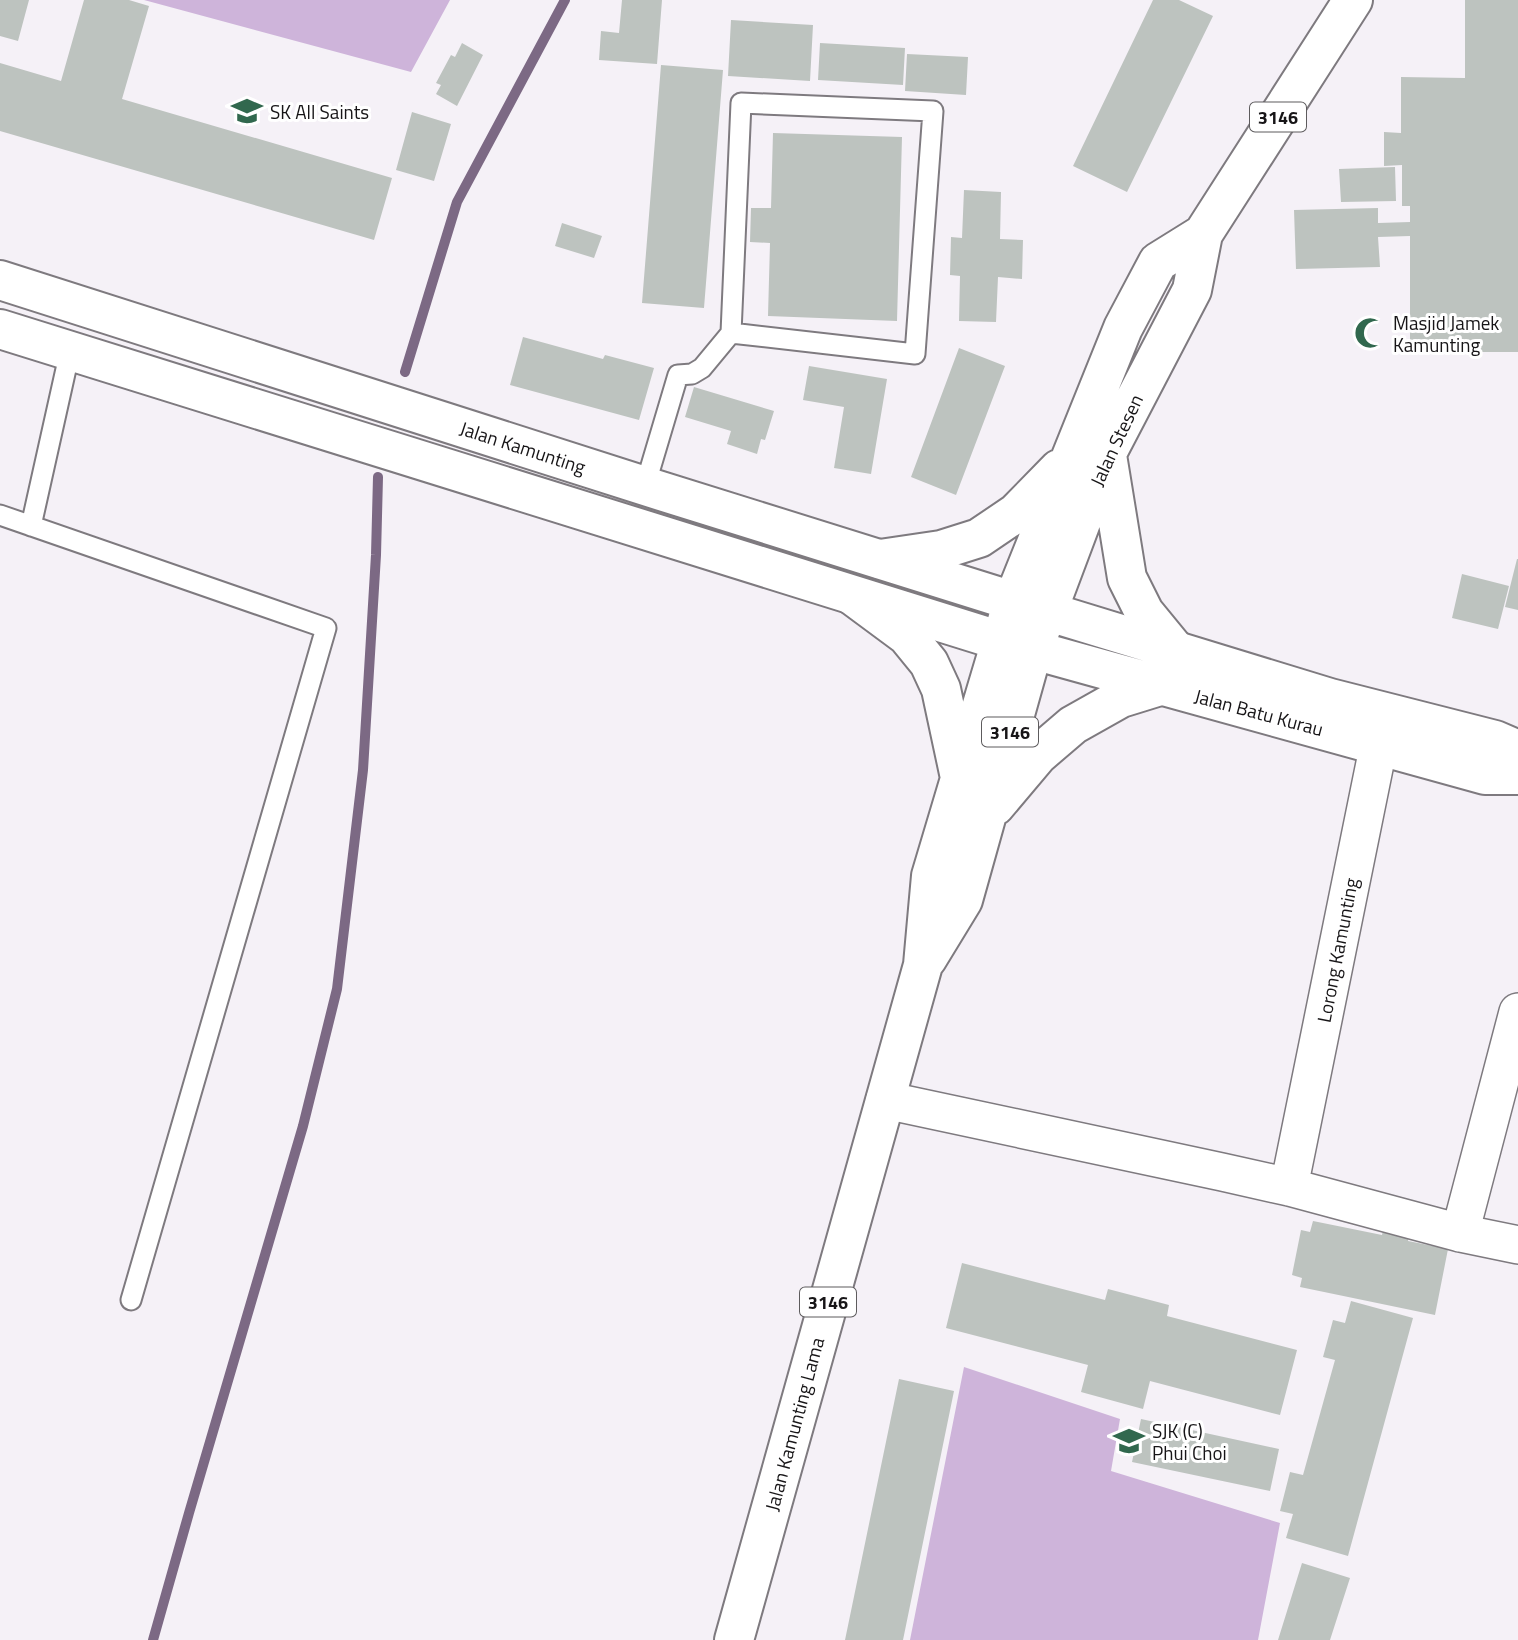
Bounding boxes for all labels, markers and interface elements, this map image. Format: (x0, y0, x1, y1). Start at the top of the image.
school or university icon: SK All Saints (230, 94, 264, 128)
place label: SK All Saints (270, 97, 369, 126)
road number: 3146 (1250, 103, 1306, 132)
place label: Masjid Jamek Kamunting (1393, 308, 1499, 359)
mosque icon: Masjid Jamek Kamunting (1353, 316, 1387, 350)
street label: Jalan Stesen (1082, 389, 1150, 491)
street label: Jalan Kamunting (456, 413, 590, 481)
street label: Jalan Batu Kurau (1191, 681, 1327, 743)
road number: 3146 (982, 718, 1038, 746)
street label: Lorong Kamunting (1309, 875, 1365, 1025)
road number: 3146 (800, 1288, 856, 1316)
street label: Jalan Kamunting Lama (757, 1333, 831, 1514)
place label: SJK (C) Phui Choi (1152, 1416, 1227, 1467)
school or university icon: SJK (C) Phui Choi (1112, 1424, 1146, 1458)

